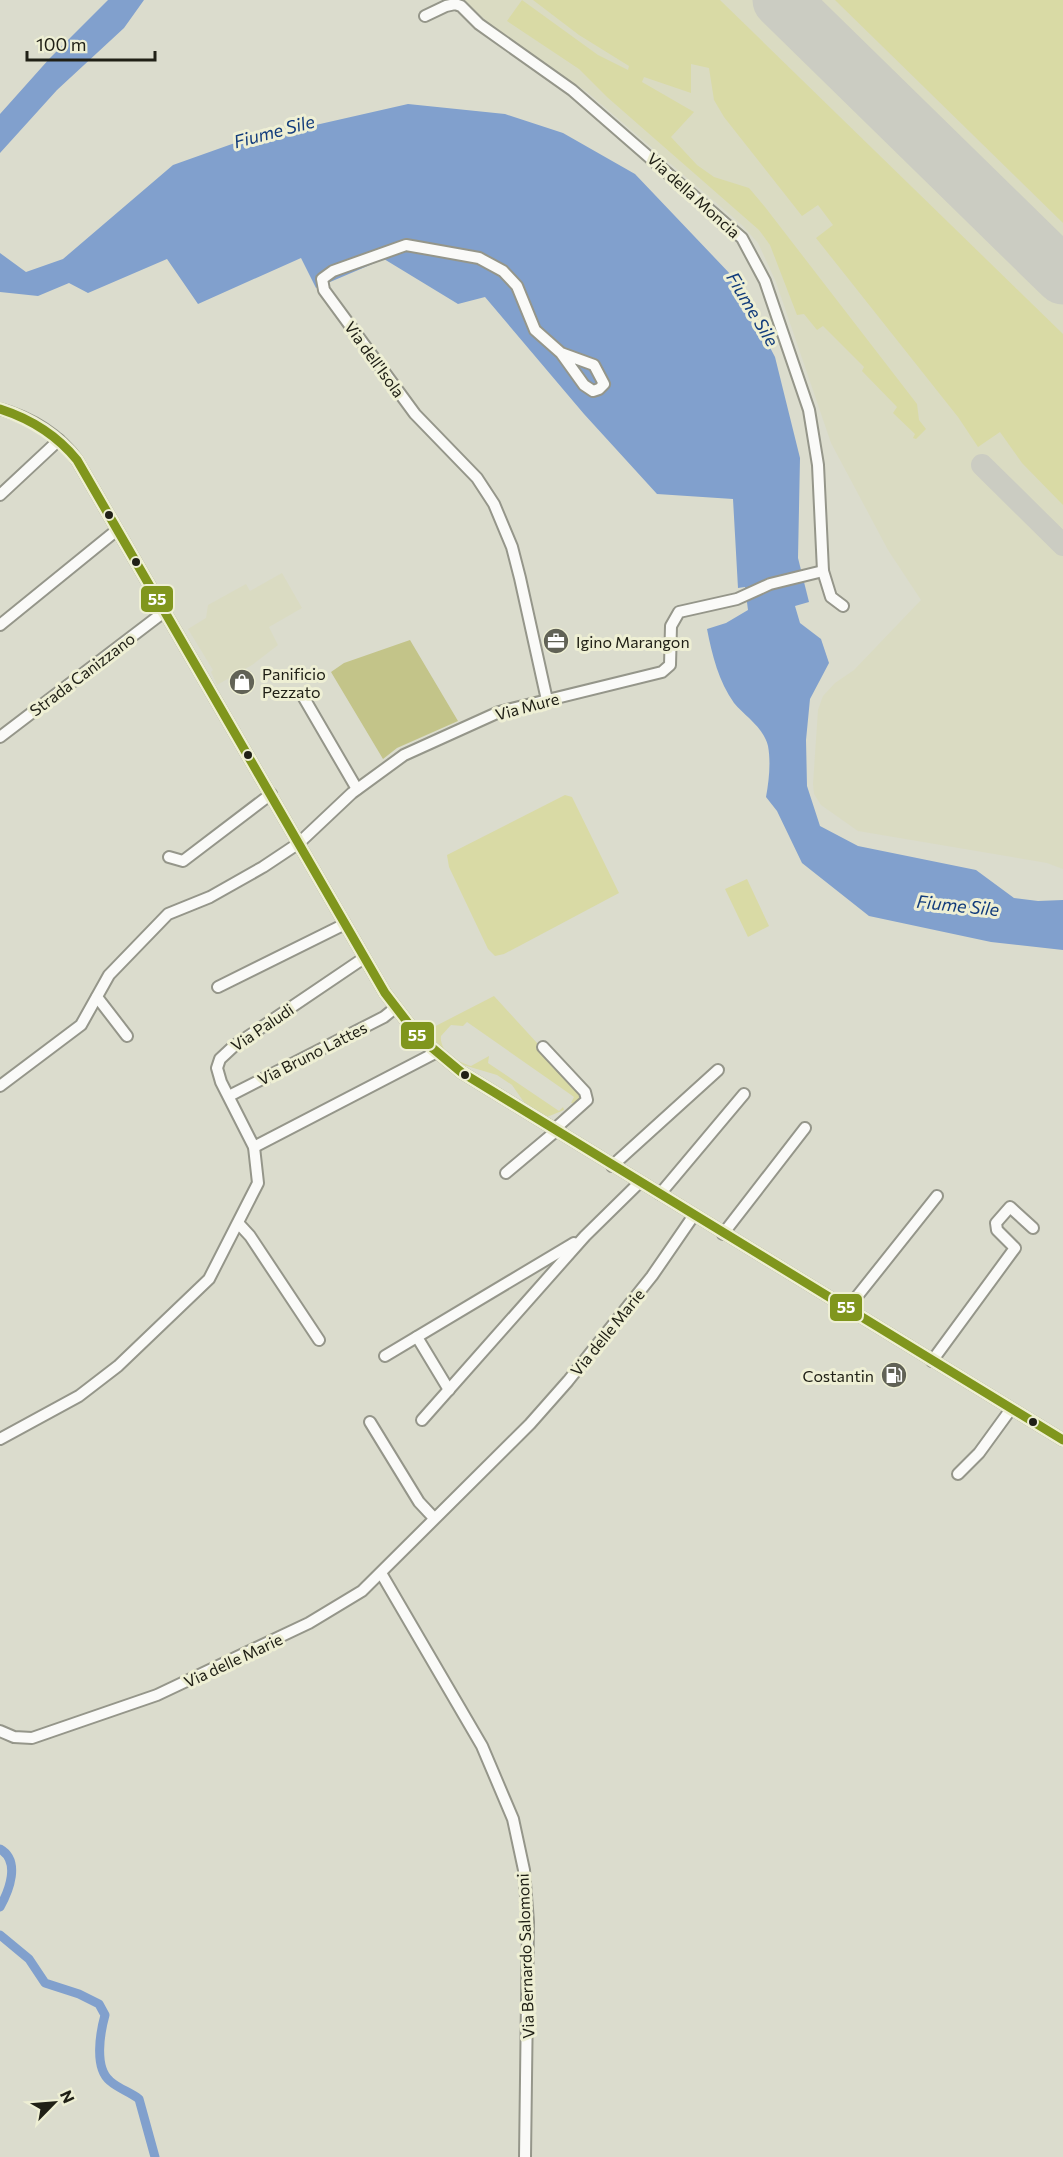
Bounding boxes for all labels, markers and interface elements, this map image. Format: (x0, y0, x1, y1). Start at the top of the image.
scale bar (27, 24, 154, 62)
text: 100 m (36, 33, 86, 55)
water label: Fiume Sile (231, 110, 317, 152)
street label: Via della Moncia (644, 148, 744, 242)
water label: Fiume Sile (722, 268, 784, 351)
street label: Via dell'Isola (341, 317, 409, 401)
unlabelled marker (103, 509, 115, 521)
unlabelled marker (130, 556, 142, 568)
line badge: 55 (140, 585, 174, 613)
text: 55 (148, 589, 166, 608)
office icon: Igino Marangon (541, 626, 571, 656)
street label: Strada Canizzano (26, 628, 138, 720)
place label: Igino Marangon (576, 632, 690, 651)
place label: Panificio Pezzato (262, 664, 326, 701)
shop icon: Panificio Pezzato (227, 667, 257, 697)
street label: Via Mure (493, 688, 561, 724)
unlabelled marker (242, 749, 254, 761)
water label: Fiume Sile (916, 890, 1001, 920)
street label: Via Paludi (227, 999, 297, 1055)
street label: Via Bruno Lattes (254, 1017, 370, 1089)
line badge: 55 (400, 1021, 435, 1050)
text: 55 (408, 1025, 426, 1044)
unlabelled marker (459, 1069, 471, 1081)
street label: Via delle Marie (566, 1285, 648, 1379)
line badge: 55 (829, 1293, 863, 1322)
text: 55 (837, 1297, 855, 1316)
fuel station icon: Costantin (879, 1360, 909, 1390)
place label: Costantin (802, 1366, 874, 1385)
unlabelled marker (1027, 1416, 1039, 1428)
street label: Via delle Marie (181, 1629, 285, 1691)
street label: Via Bernardo Salomoni (513, 1873, 537, 2039)
north arrow (24, 2073, 84, 2133)
text: N (57, 2087, 79, 2106)

